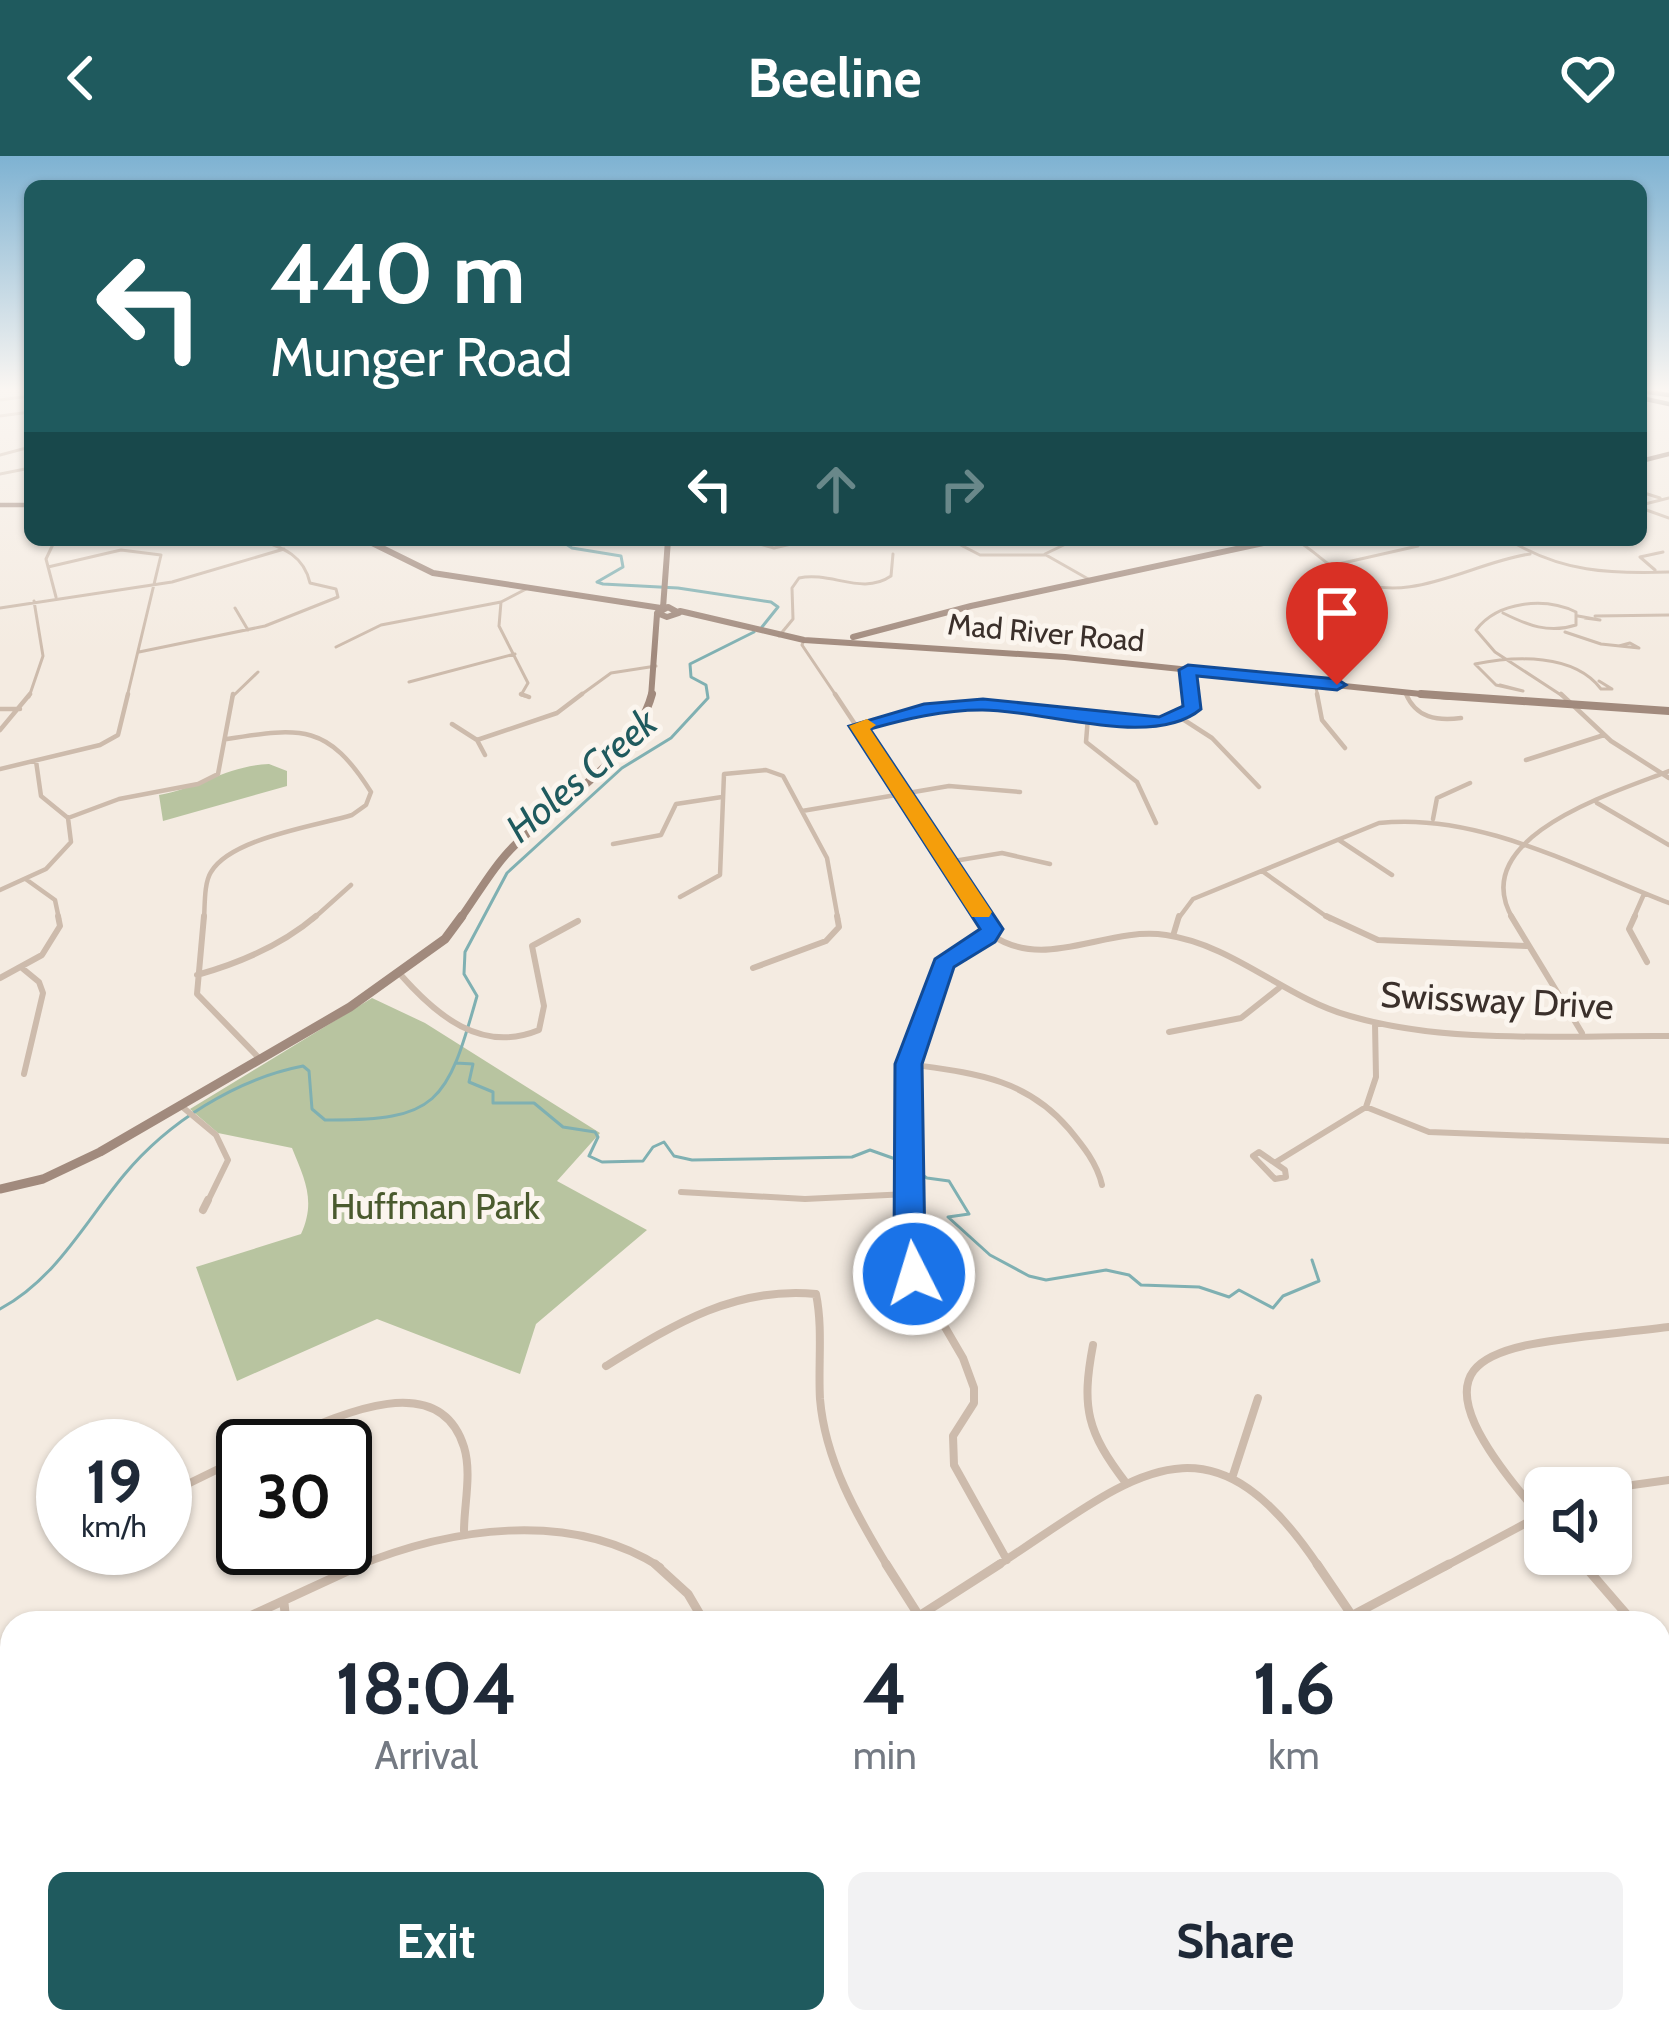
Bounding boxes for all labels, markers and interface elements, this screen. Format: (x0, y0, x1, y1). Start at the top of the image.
icon: back (48, 45, 114, 111)
text: Beeline (747, 45, 922, 111)
icon: heart (1555, 45, 1621, 111)
text: 440 m (270, 222, 526, 324)
icon: left (72, 228, 228, 384)
text: Munger Road (270, 324, 573, 390)
icon: left (677, 456, 743, 522)
icon: ahead (803, 456, 869, 522)
icon: right (929, 456, 995, 522)
pin (1286, 562, 1388, 685)
icon: arrive (1304, 580, 1370, 646)
street label: Mad River Road (946, 605, 1146, 660)
water label: Holes Creek (496, 697, 667, 852)
street label: Swissway Drive (1379, 972, 1615, 1028)
park label: Huffman Park (330, 1184, 541, 1228)
position arrow (851, 1211, 977, 1337)
speed limit sign: 30 (216, 1419, 372, 1575)
text: 19 (86, 1445, 142, 1518)
map controls (1524, 1467, 1632, 1575)
button: sound (1524, 1467, 1632, 1575)
text: km/h (81, 1508, 147, 1545)
text: 18:04 (336, 1645, 517, 1732)
text: 4 (862, 1645, 907, 1732)
text: 1.6 (1252, 1645, 1335, 1732)
text: Arrival (374, 1731, 478, 1779)
text: min (853, 1731, 917, 1779)
text: km (1268, 1731, 1320, 1779)
button: Exit (48, 1872, 824, 2010)
button: Share (848, 1872, 1623, 2010)

